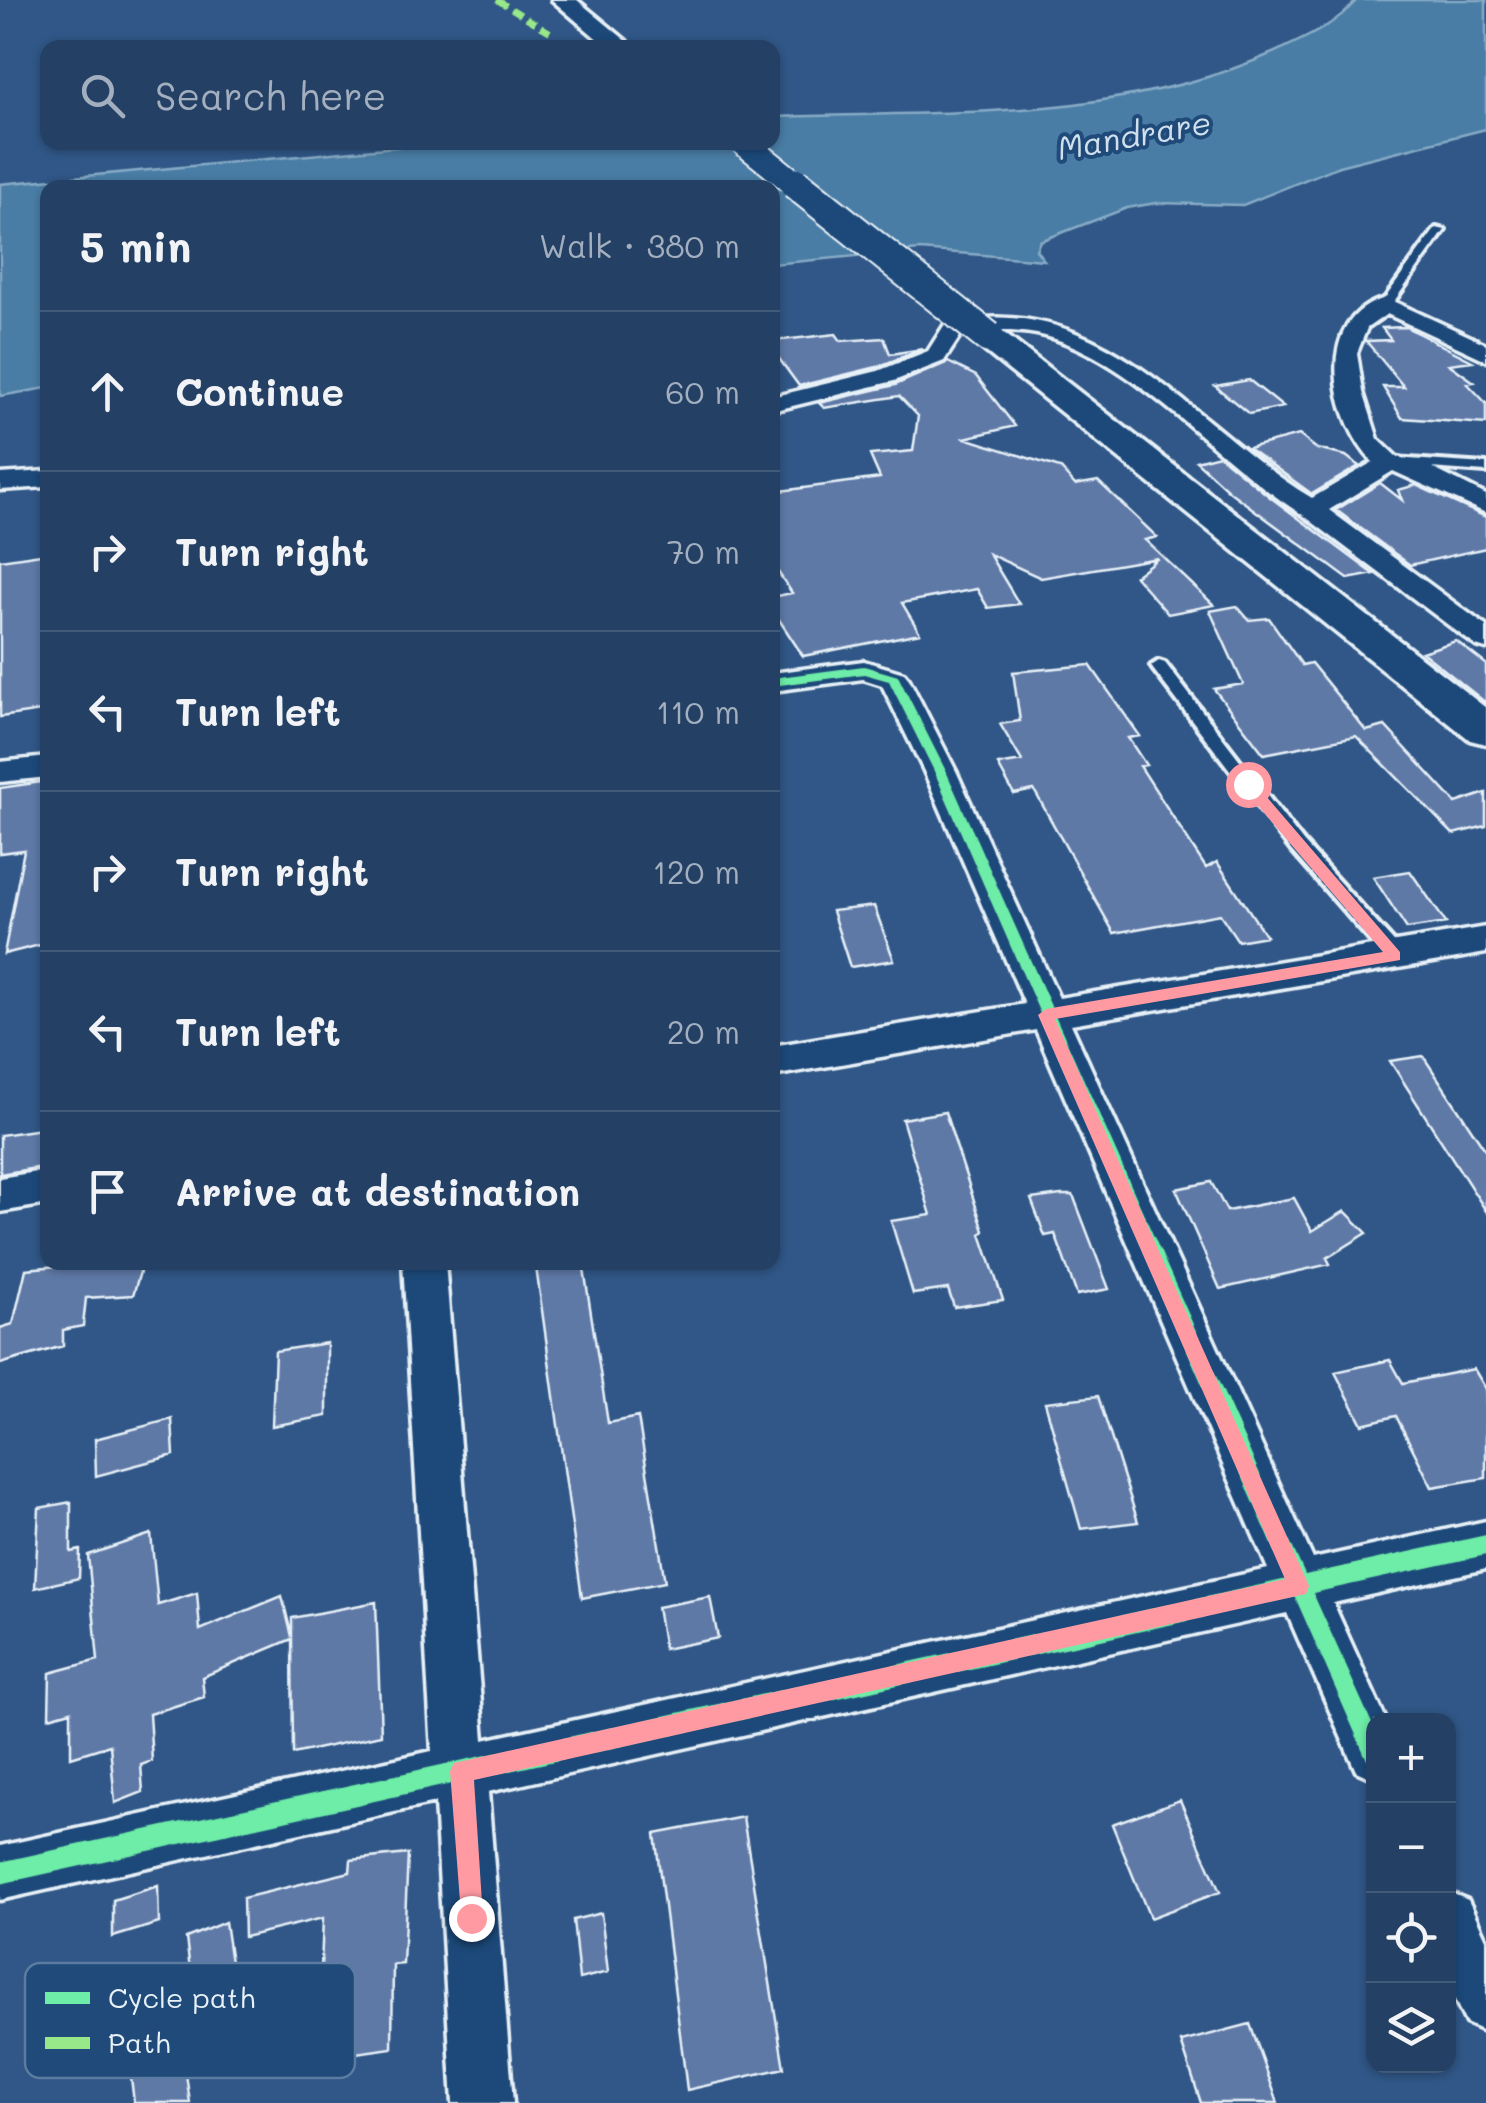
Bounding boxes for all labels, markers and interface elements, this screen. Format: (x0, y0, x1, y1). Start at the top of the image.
search box (40, 40, 780, 150)
icon: search (75, 68, 130, 123)
text: Search here (155, 70, 386, 120)
water label: Mandrare (1054, 100, 1214, 168)
text: 5 min (80, 218, 191, 273)
text: Walk · 380 m (539, 224, 740, 266)
icon: ahead (80, 364, 135, 419)
text: Continue (175, 366, 344, 416)
text: 60 m (665, 370, 740, 412)
icon: right (80, 524, 135, 579)
text: Turn right (175, 526, 369, 576)
text: 70 m (667, 530, 740, 572)
icon: left (80, 684, 135, 739)
text: Turn left (175, 686, 341, 736)
text: 110 m (656, 690, 740, 732)
route start (1226, 762, 1272, 808)
icon: right (80, 844, 135, 899)
text: Turn right (175, 846, 369, 896)
text: 120 m (652, 850, 740, 892)
icon: left (80, 1004, 135, 1059)
text: Turn left (175, 1006, 341, 1056)
text: 20 m (667, 1010, 740, 1052)
icon: arrive (80, 1164, 135, 1219)
text: Arrive at destination (175, 1166, 580, 1216)
map controls (1366, 1713, 1456, 2073)
button: + (1366, 1713, 1456, 1803)
button: − (1366, 1803, 1456, 1893)
button: locate (1366, 1893, 1456, 1983)
route end (449, 1896, 495, 1942)
legend (25, 1963, 355, 2078)
text: Cycle path (108, 1979, 255, 2015)
button: layers (1366, 1983, 1456, 2073)
text: Path (108, 2024, 171, 2060)

